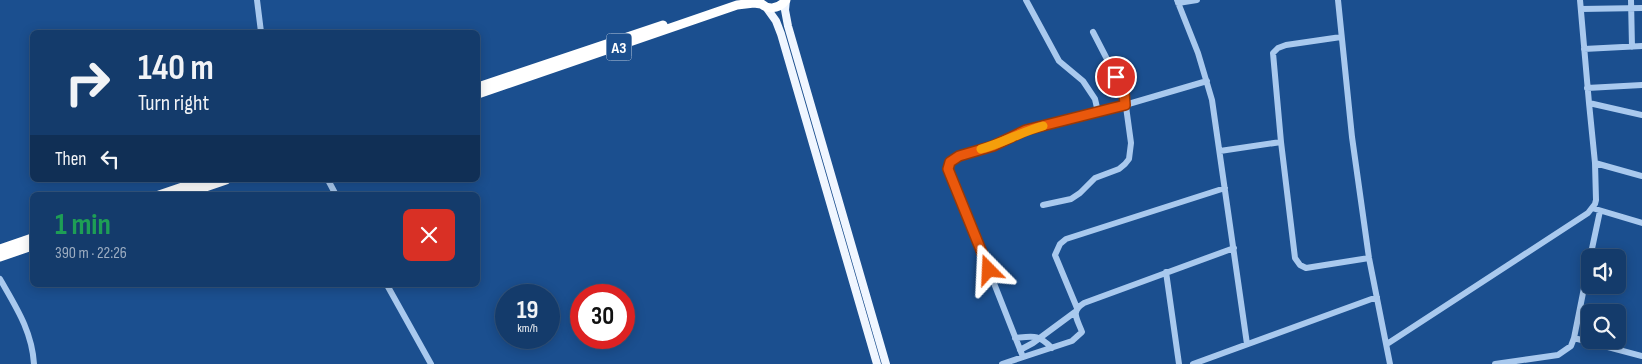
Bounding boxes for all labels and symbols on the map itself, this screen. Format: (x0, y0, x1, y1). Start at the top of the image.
road number: A3 (606, 34, 632, 61)
pin (1095, 56, 1137, 98)
position arrow (962, 243, 1014, 295)
speed limit sign: 30 (570, 284, 635, 349)

